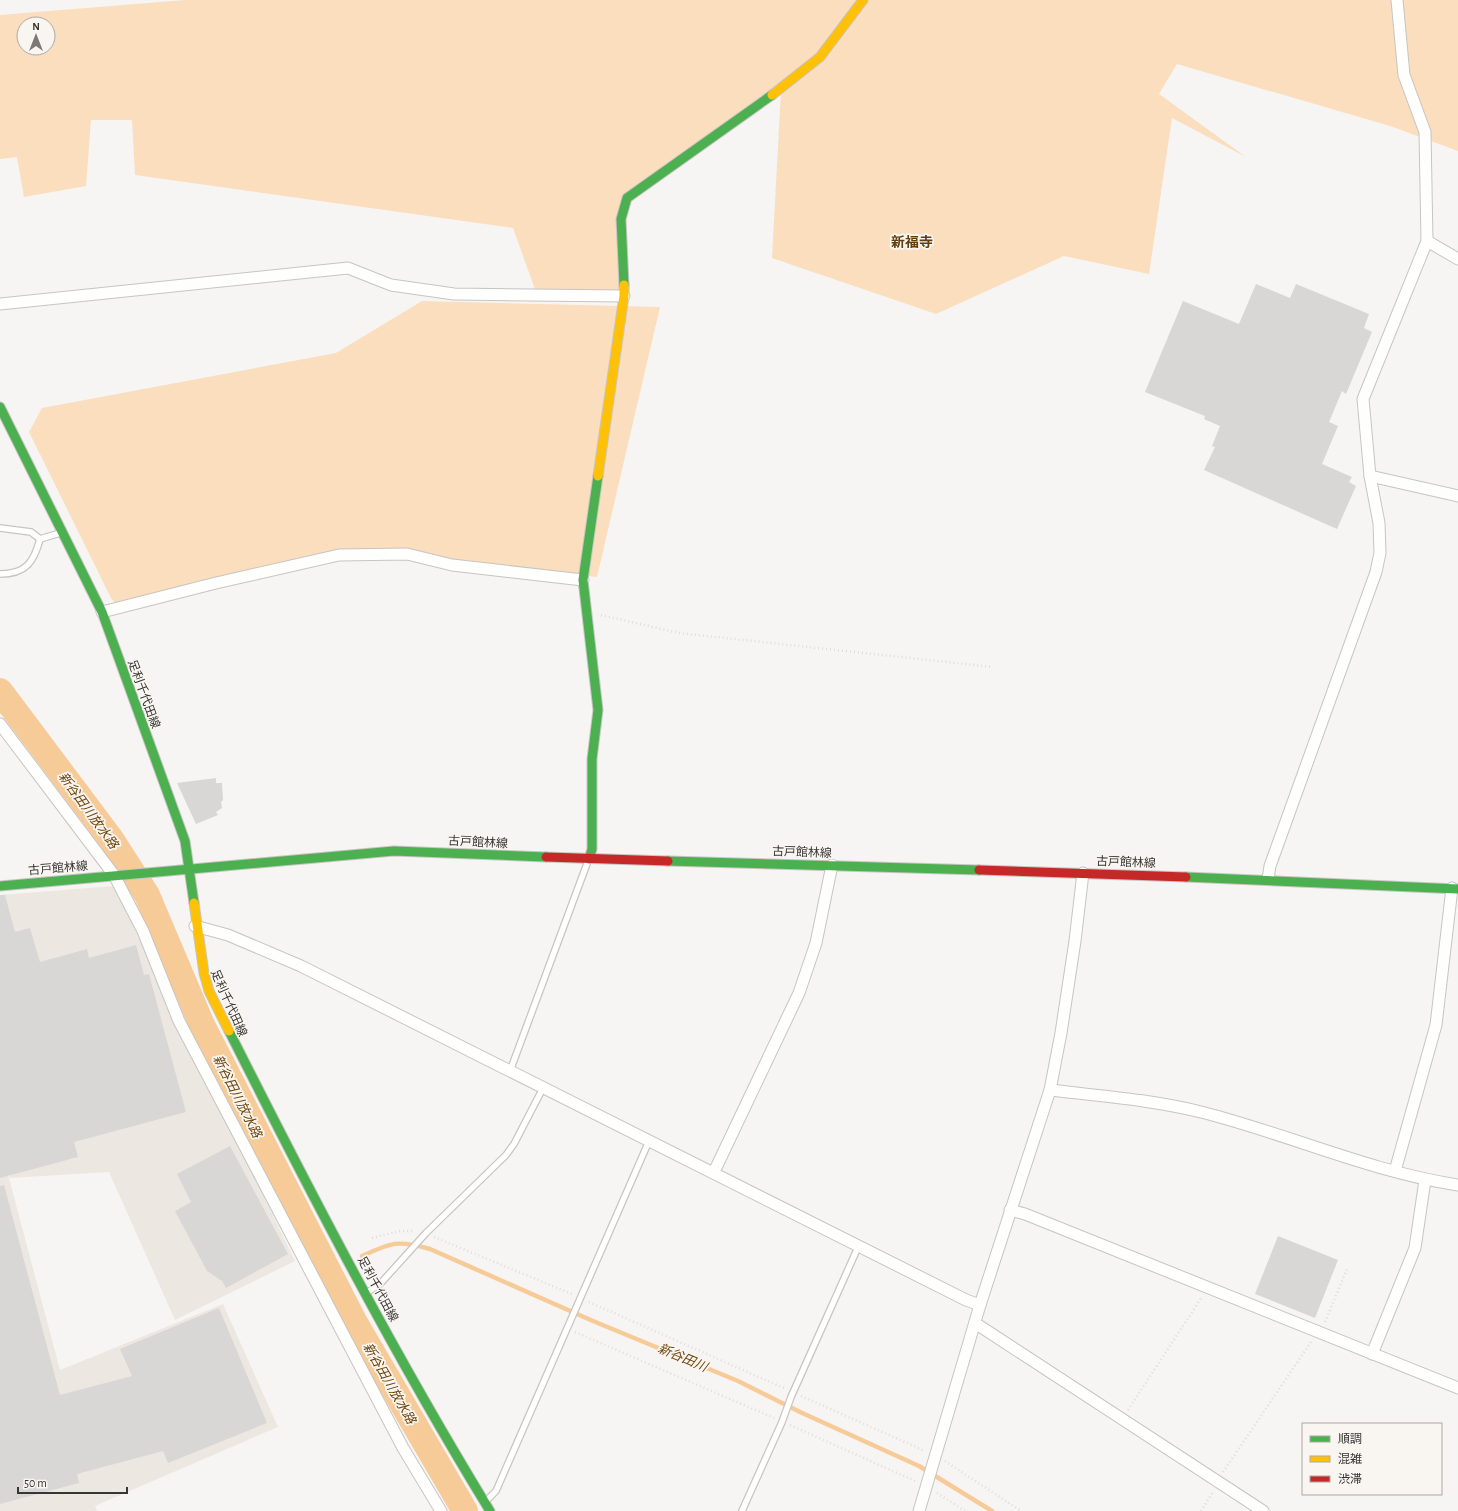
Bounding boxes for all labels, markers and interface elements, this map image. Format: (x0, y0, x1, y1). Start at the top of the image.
north arrow (16, 16, 56, 56)
text: N (32, 21, 40, 32)
district label: 新福寺 (891, 235, 933, 250)
street label: 足利千代田線 (126, 658, 163, 730)
water label: 新谷田川放水路 (56, 770, 121, 852)
street label: 古戸館林線 (448, 833, 508, 850)
street label: 古戸館林線 (772, 844, 832, 859)
street label: 古戸館林線 (1096, 854, 1156, 869)
street label: 古戸館林線 (27, 858, 88, 877)
street label: 足利千代田線 (209, 967, 250, 1038)
water label: 新谷田川放水路 (210, 1053, 264, 1141)
street label: 足利千代田線 (356, 1254, 401, 1324)
water label: 新谷田川放水路 (360, 1341, 418, 1427)
water label: 新谷田川 (656, 1341, 711, 1375)
legend (1302, 1423, 1442, 1495)
text: 順調 (1338, 1433, 1362, 1445)
text: 混雑 (1338, 1452, 1362, 1465)
scale bar (18, 1469, 127, 1495)
text: 渋滞 (1338, 1473, 1362, 1485)
text: 50 m (24, 1477, 47, 1489)

